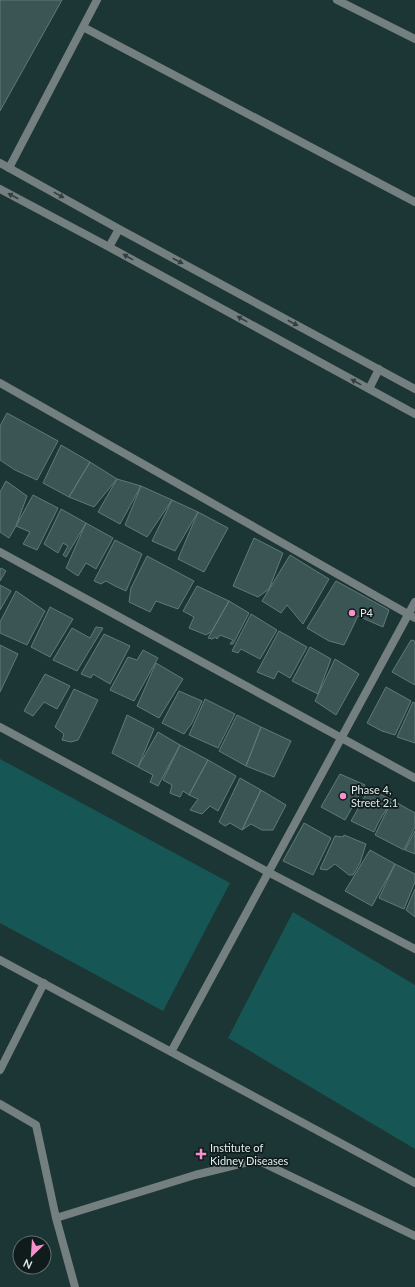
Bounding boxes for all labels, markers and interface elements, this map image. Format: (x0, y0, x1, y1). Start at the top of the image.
one-way arrow (53, 192, 64, 199)
one-way arrow (7, 193, 19, 200)
one-way arrow (122, 254, 134, 260)
one-way arrow (172, 258, 184, 264)
one-way arrow (236, 316, 248, 323)
one-way arrow (287, 319, 298, 326)
one-way arrow (350, 378, 362, 385)
place label: P4 (360, 606, 374, 619)
marker: P4 (347, 608, 357, 618)
place label: Phase 4, Street 2.1 (351, 783, 398, 809)
marker: Phase 4, Street 2.1 (338, 791, 348, 801)
place label: Institute of Kidney Diseases (210, 1141, 289, 1167)
marker: Institute of Kidney Diseases (195, 1148, 207, 1160)
north arrow (12, 1235, 52, 1275)
text: N (21, 1257, 34, 1272)

